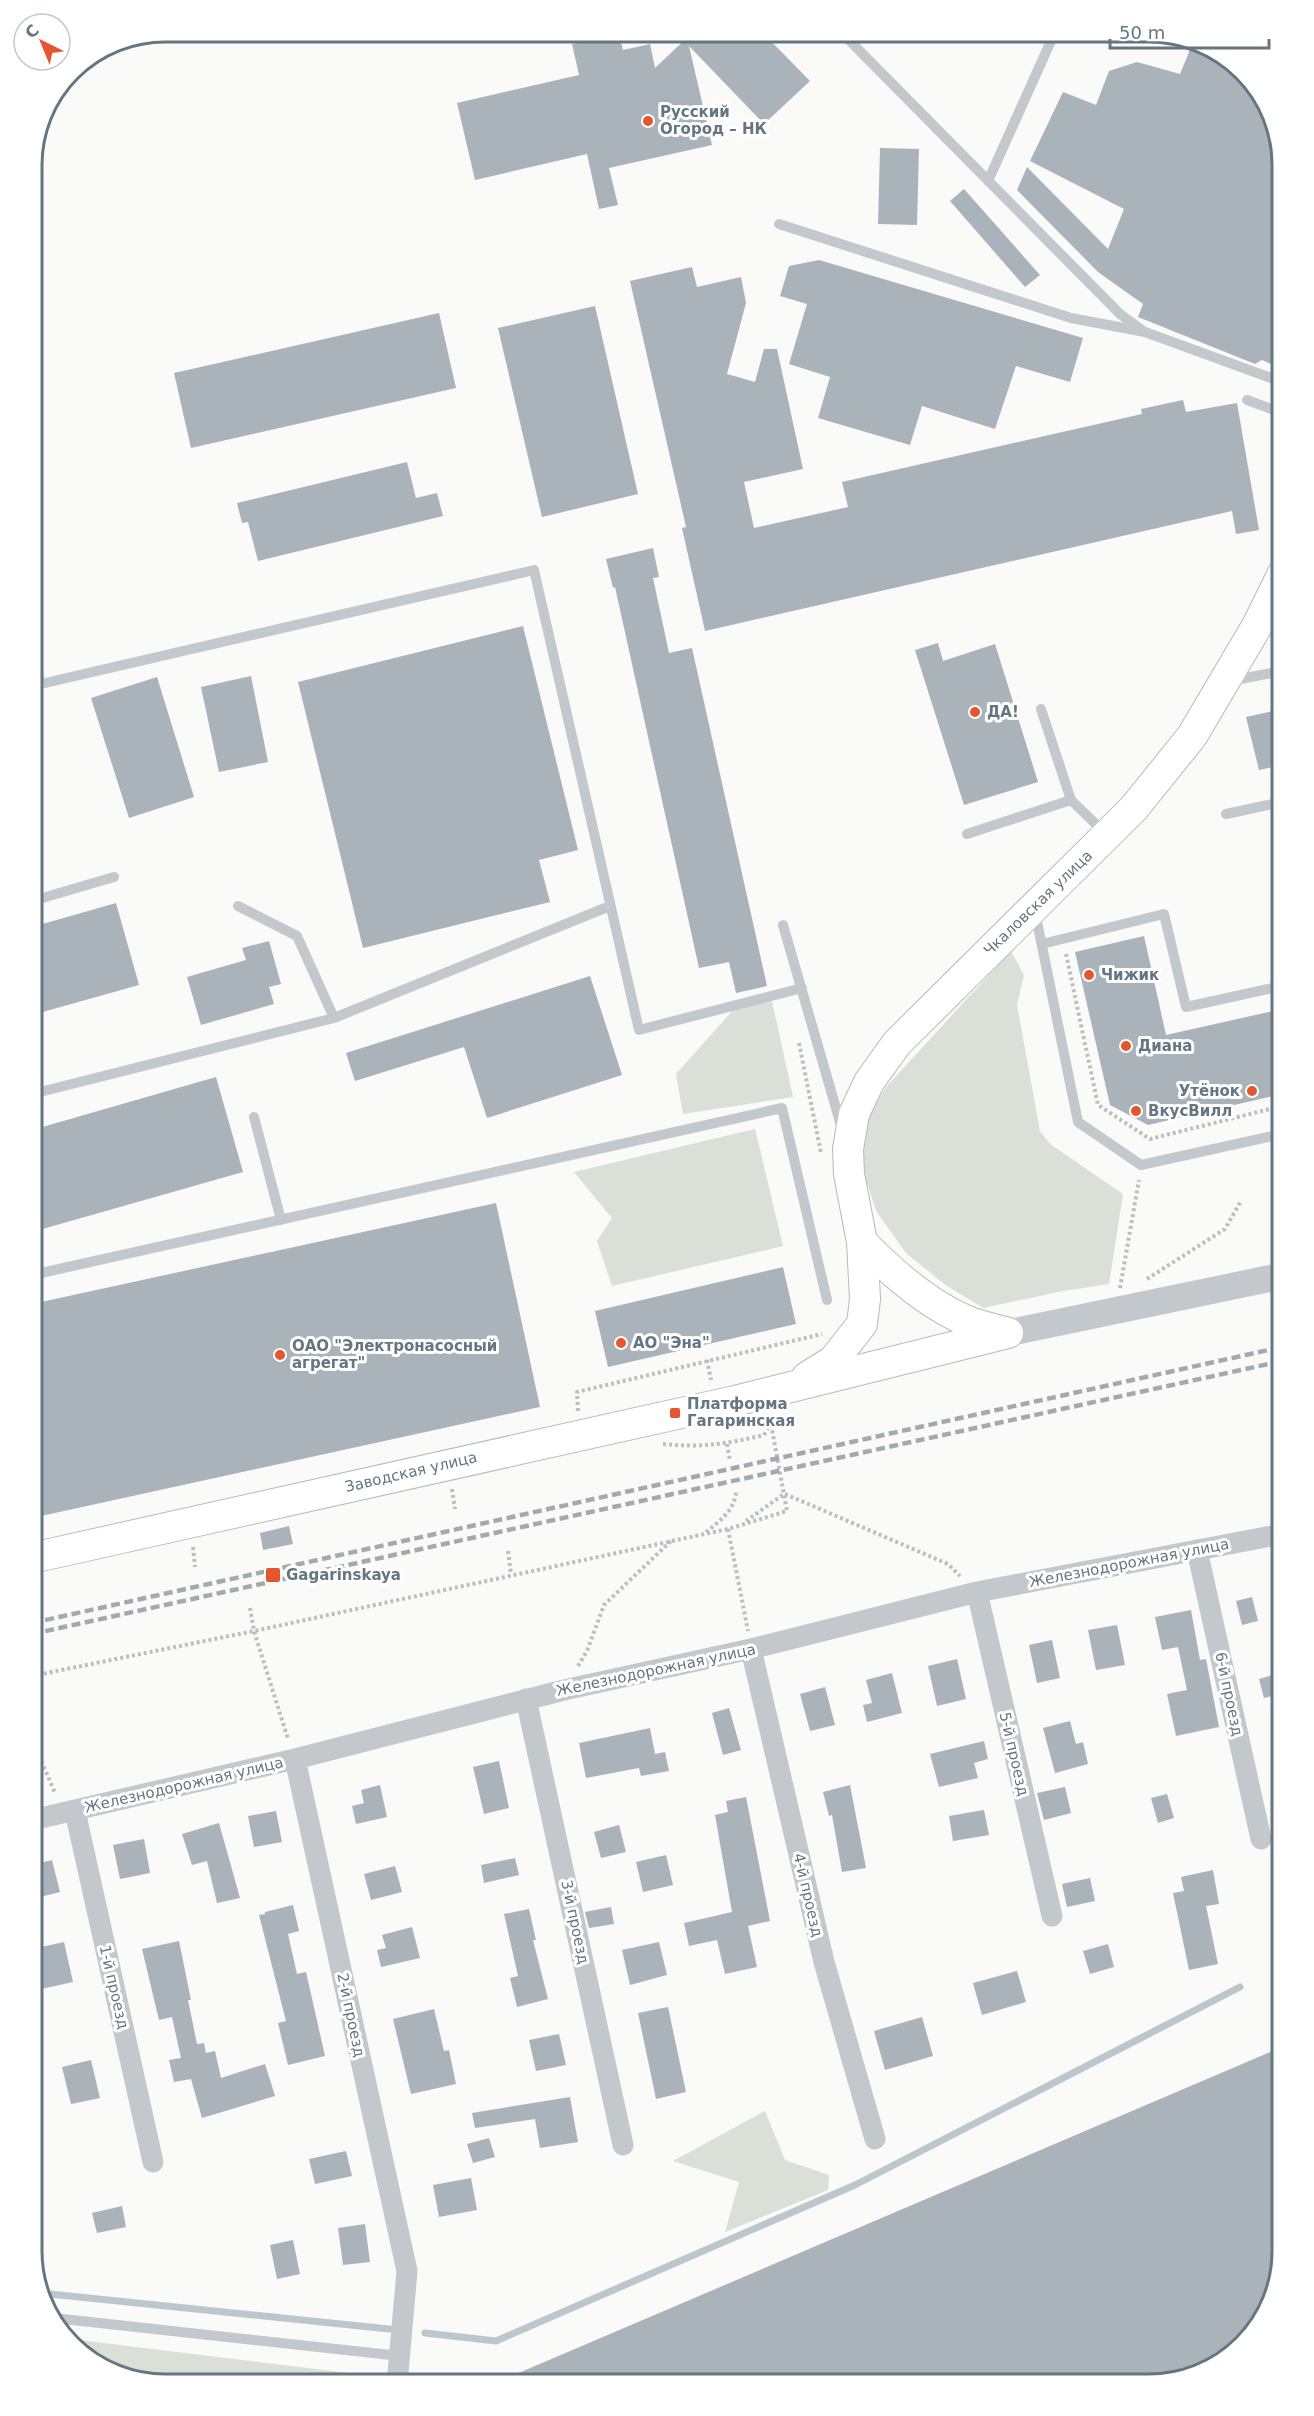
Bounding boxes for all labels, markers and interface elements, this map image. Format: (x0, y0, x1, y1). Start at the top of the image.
north arrow (12, 12, 72, 72)
scale bar (1110, 12, 1269, 50)
text: С (21, 20, 43, 42)
text: 50 m (1119, 22, 1165, 43)
place label: Русский Огород – НК (660, 103, 768, 138)
marker: Русский Огород – НК (641, 114, 655, 128)
place label: ДА! (987, 703, 1019, 721)
marker: ДА! (968, 705, 982, 719)
street label: Чкаловская улица (980, 846, 1096, 960)
place label: Чижик (1101, 966, 1159, 984)
marker: Чижик (1082, 968, 1096, 982)
place label: Диана (1138, 1037, 1192, 1055)
marker: Диана (1119, 1039, 1133, 1053)
place label: Утёнок (1179, 1082, 1240, 1100)
marker: Утёнок (1245, 1084, 1259, 1098)
place label: ВкусВилл (1148, 1102, 1232, 1120)
marker: ВкусВилл (1129, 1104, 1143, 1118)
place label: АО "Эна" (633, 1334, 710, 1352)
marker: АО "Эна" (614, 1336, 628, 1350)
place label: ОАО "Электронасосный агрегат" (292, 1337, 497, 1372)
marker: ОАО "Электронасосный агрегат" (273, 1348, 287, 1362)
place label: Платформа Гагаринская (687, 1395, 795, 1430)
marker: Платформа Гагаринская (668, 1406, 682, 1420)
street label: Заводская улица (343, 1448, 479, 1496)
street label: Железнодорожная улица (1027, 1535, 1231, 1591)
marker: Gagarinskaya (264, 1566, 282, 1584)
place label: Gagarinskaya (286, 1566, 401, 1584)
street label: Железнодорожная улица (555, 1640, 757, 1700)
street label: 6-й проезд (1211, 1650, 1247, 1738)
street label: 5-й проезд (996, 1710, 1032, 1798)
street label: Железнодорожная улица (83, 1753, 285, 1817)
street label: 4-й проезд (790, 1851, 826, 1939)
street label: 3-й проезд (557, 1878, 593, 1966)
street label: 1-й проезд (96, 1943, 132, 2031)
street label: 2-й проезд (333, 1971, 369, 2059)

